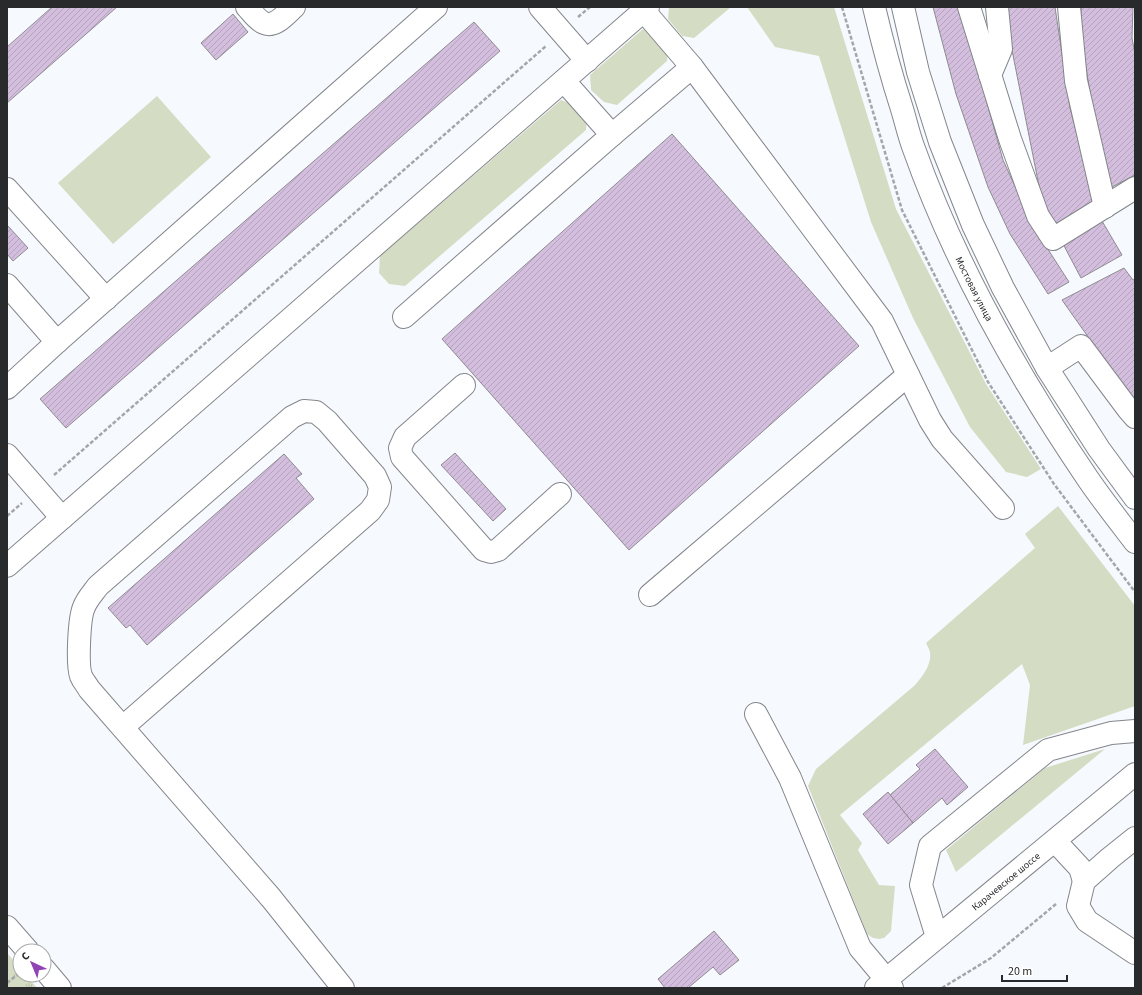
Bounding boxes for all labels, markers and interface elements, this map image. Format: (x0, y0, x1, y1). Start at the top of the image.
street label: Мостовая улица (952, 255, 996, 324)
street label: Карачевское шоссе (969, 849, 1043, 914)
north arrow (12, 943, 52, 983)
text: С (18, 948, 33, 964)
scale bar (1002, 957, 1067, 983)
text: 20 m (1008, 963, 1032, 980)

